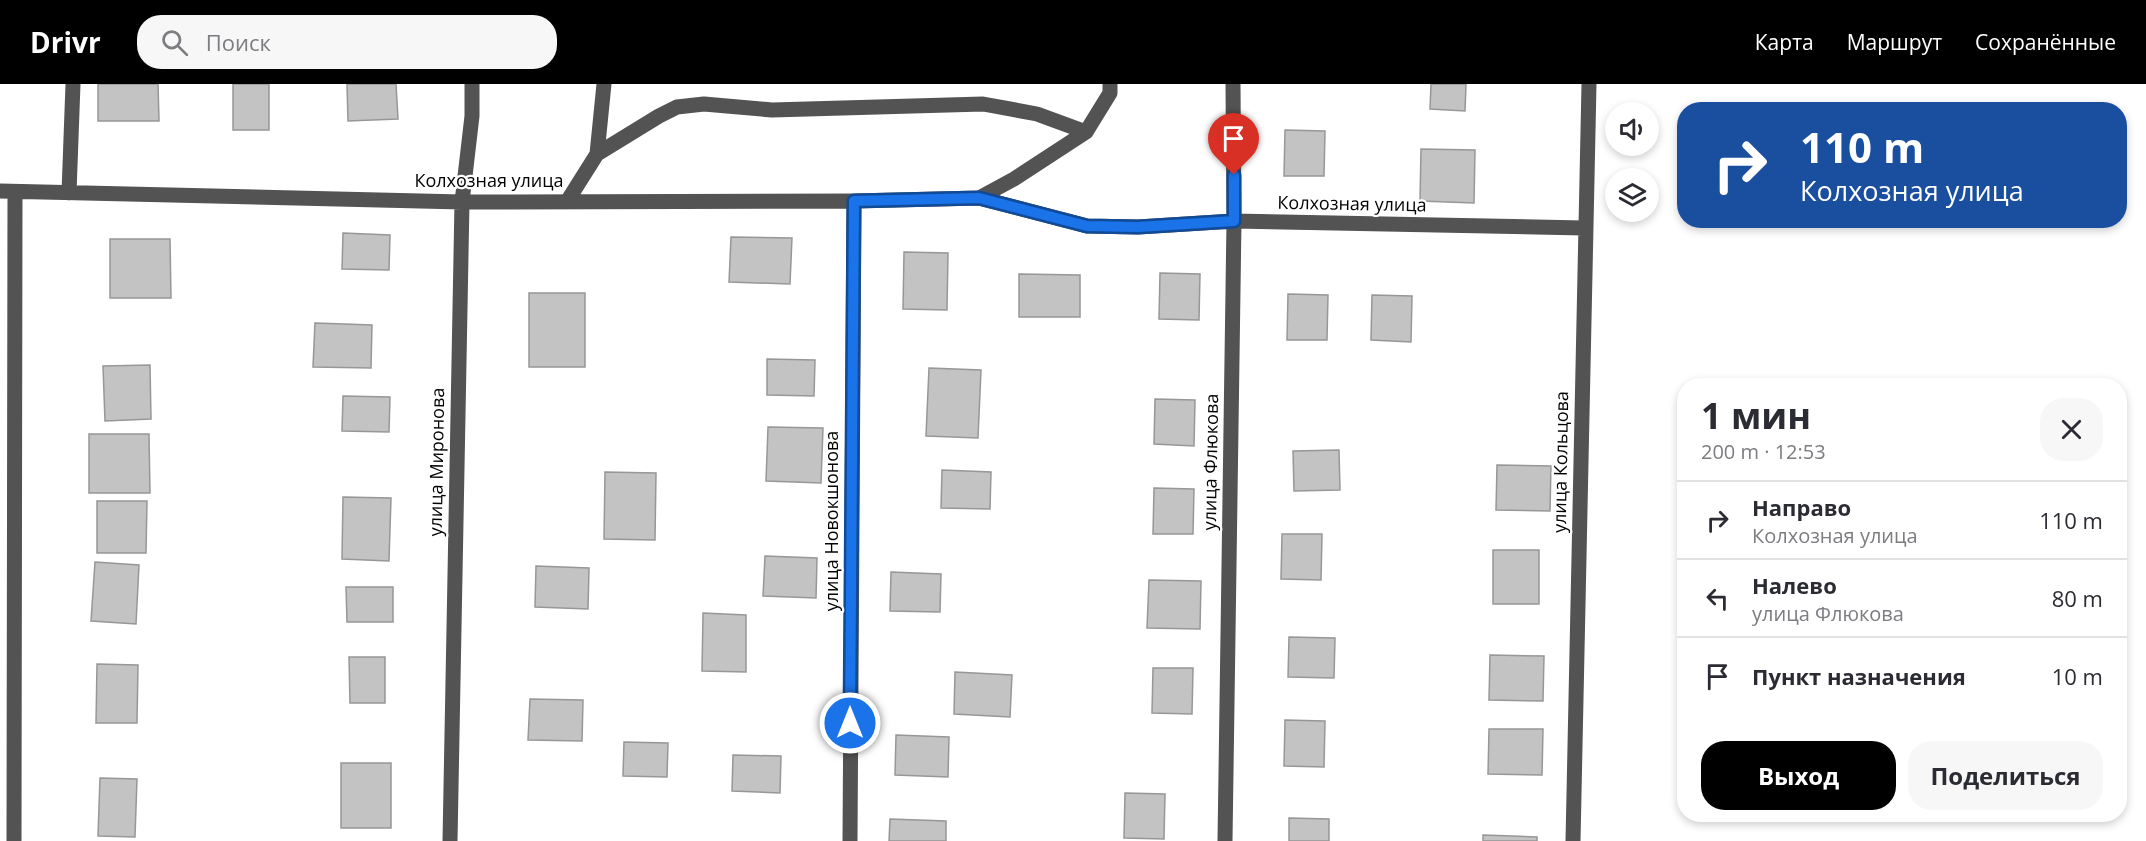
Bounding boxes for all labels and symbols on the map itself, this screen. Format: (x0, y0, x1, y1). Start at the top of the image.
pin (1208, 113, 1259, 175)
street label: Колхозная улица (414, 168, 564, 192)
street label: Колхозная улица (1277, 190, 1427, 216)
street label: улица Миронова (423, 387, 449, 537)
street label: улица Кольцова (1547, 391, 1573, 533)
street label: улица Флюкова (1197, 393, 1223, 531)
street label: улица Новокшонова (819, 431, 843, 611)
position arrow (818, 691, 882, 755)

